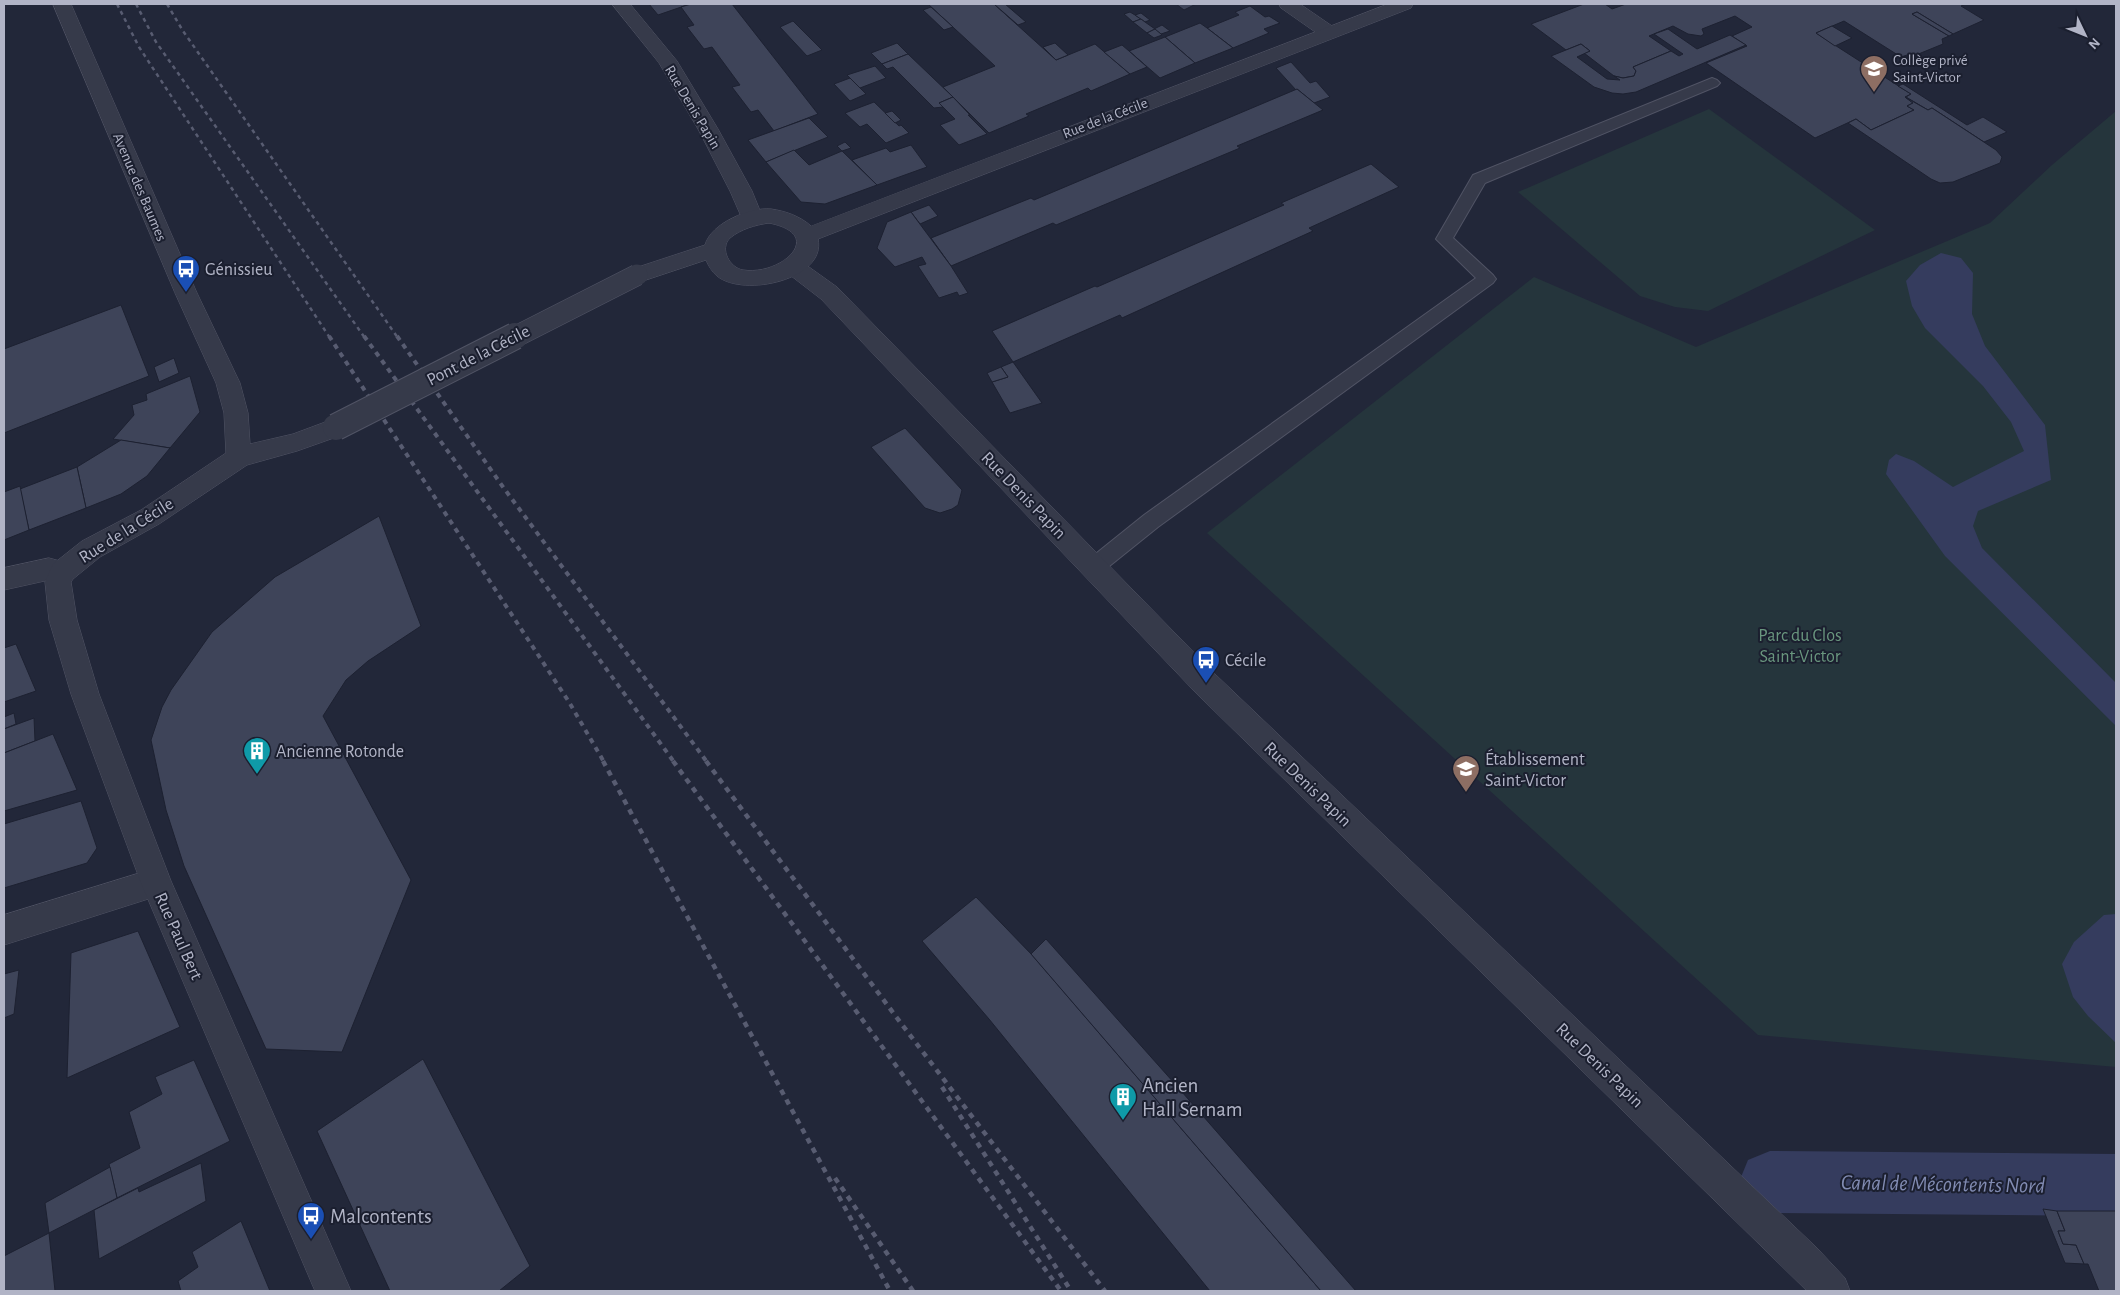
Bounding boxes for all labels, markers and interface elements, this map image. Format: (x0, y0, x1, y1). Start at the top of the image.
north arrow (2060, 10, 2110, 60)
text: N (2085, 35, 2102, 52)
place label: Collège privé Saint-Victor (1893, 53, 1968, 85)
school or university icon: Collège privé Saint-Victor (1859, 54, 1889, 93)
street label: Rue Denis Papin (662, 63, 723, 152)
street label: Rue de la Cécile (1061, 95, 1150, 142)
street label: Avenue des Baumes (110, 131, 169, 243)
bus stop icon: Génissieu (171, 254, 201, 293)
place label: Génissieu (205, 261, 273, 279)
street label: Pont de la Cécile (424, 322, 533, 390)
street label: Rue Denis Papin (977, 449, 1069, 543)
street label: Rue de la Cécile (76, 495, 177, 567)
park label: Parc du Clos Saint-Victor (1758, 627, 1842, 666)
bus stop icon: Cécile (1191, 645, 1221, 684)
place label: Cécile (1225, 652, 1266, 670)
building icon: Ancienne Rotonde (242, 736, 272, 775)
street label: Rue Denis Papin (1260, 739, 1354, 831)
place label: Ancienne Rotonde (276, 743, 404, 761)
place label: Établissement Saint-Victor (1485, 748, 1585, 790)
school or university icon: Établissement Saint-Victor (1451, 754, 1481, 793)
street label: Rue Paul Bert (151, 890, 205, 983)
street label: Rue Denis Papin (1552, 1020, 1646, 1112)
place label: Ancien Hall Sernam (1142, 1075, 1243, 1120)
building icon: Ancien Hall Sernam (1108, 1082, 1138, 1121)
water label: Canal de Mécontents Nord (1841, 1171, 2046, 1197)
bus stop icon: Malcontents (296, 1201, 326, 1240)
place label: Malcontents (330, 1206, 432, 1227)

